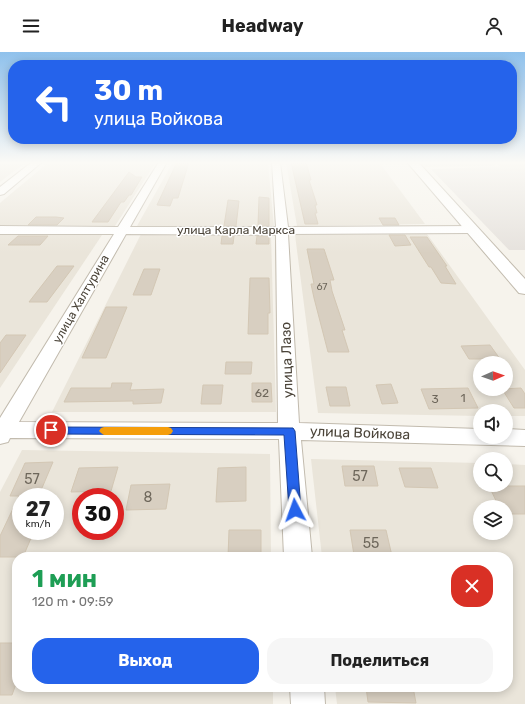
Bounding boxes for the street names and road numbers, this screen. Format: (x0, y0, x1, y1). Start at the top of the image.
street label: улица Карла Маркса (177, 223, 295, 237)
street label: улица Халтурина (50, 252, 112, 346)
street label: улица Лазо (277, 321, 297, 399)
street label: улица Войкова (310, 423, 410, 443)

